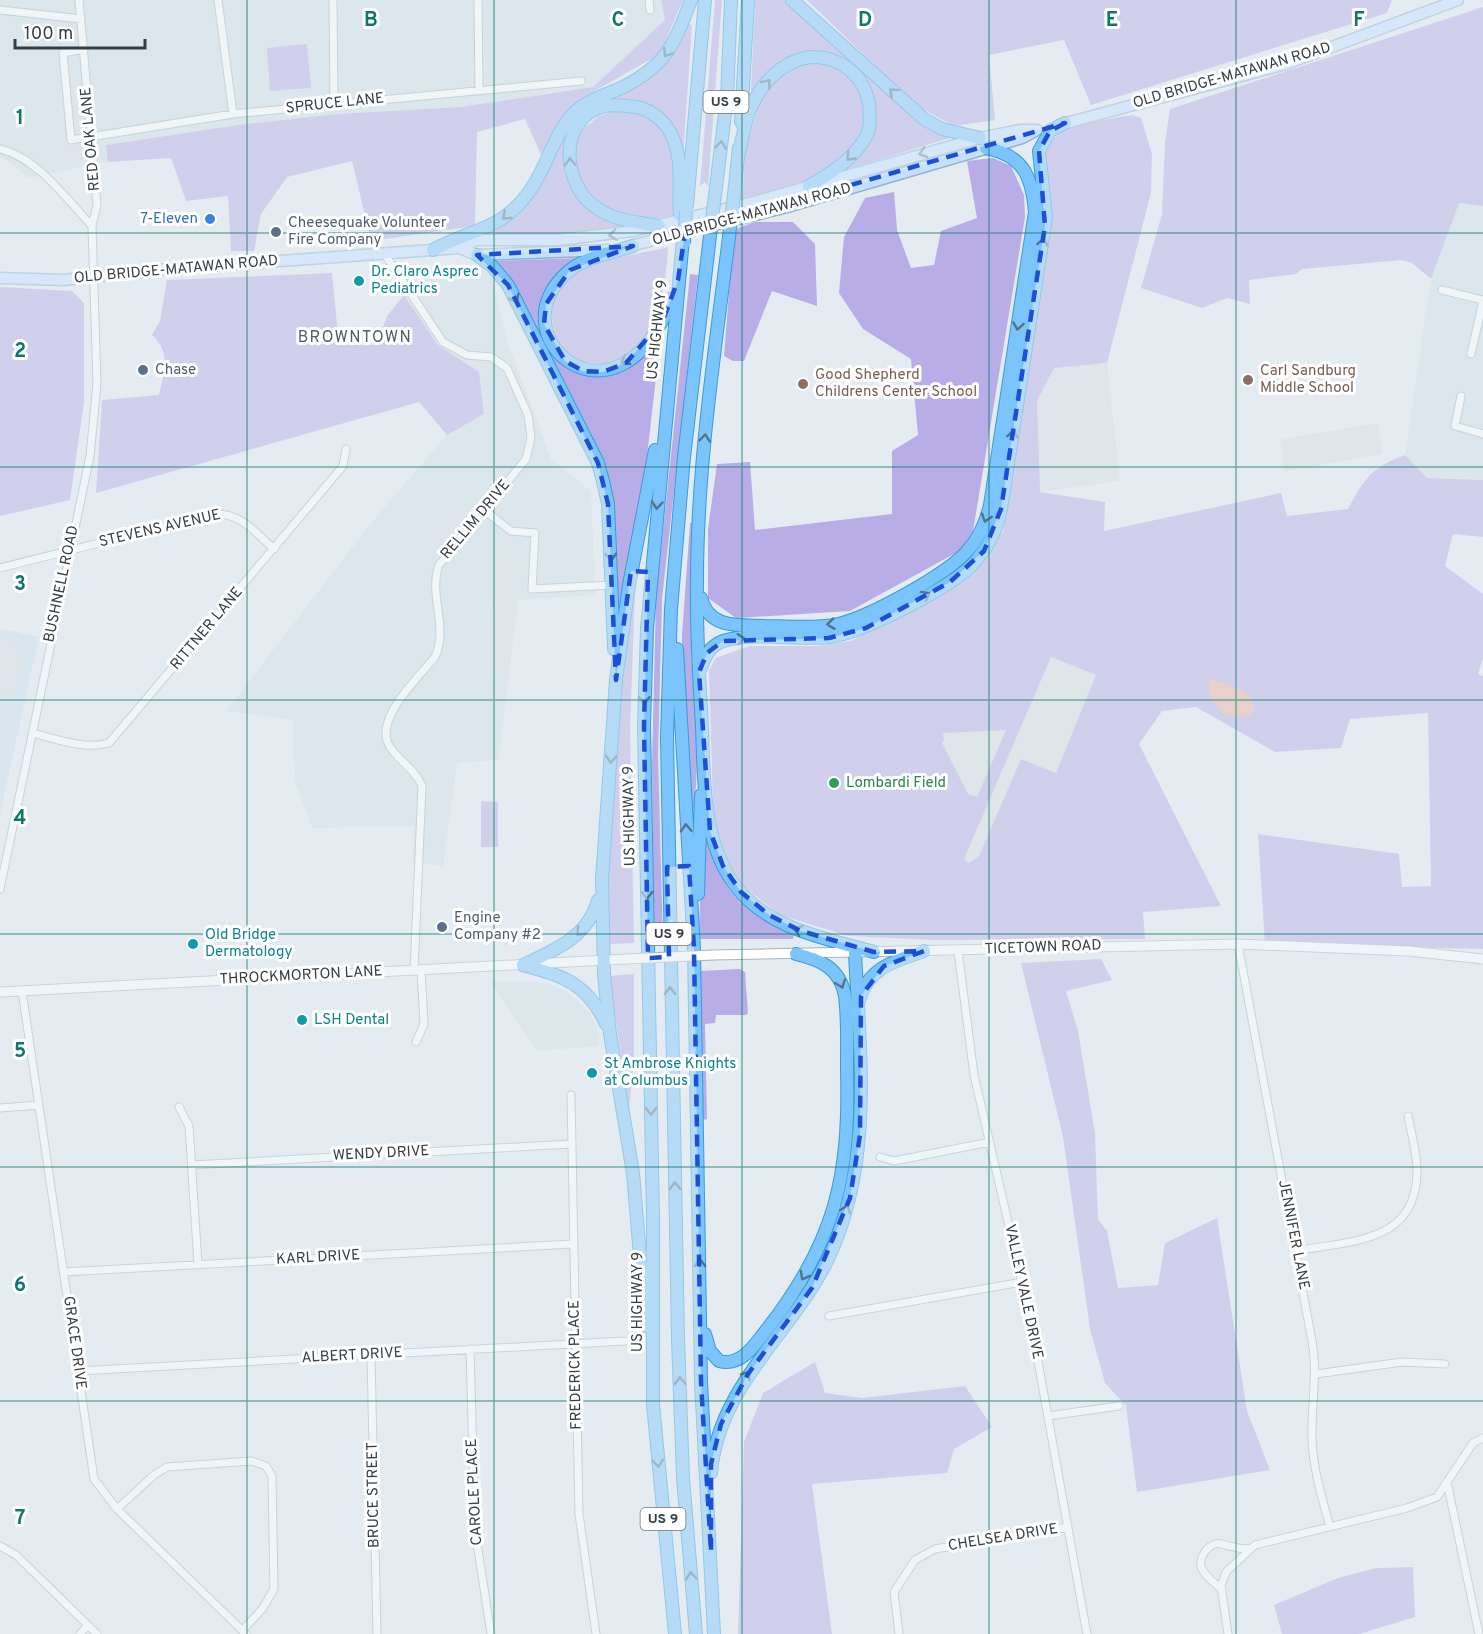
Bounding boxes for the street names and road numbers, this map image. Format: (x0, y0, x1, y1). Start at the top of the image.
street label: OLD BRIDGE-MATAWAN ROAD (1131, 39, 1333, 113)
street label: RED OAK LANE (77, 86, 105, 192)
street label: SPRUCE LANE (285, 89, 385, 119)
road number: US 9 (704, 91, 748, 113)
street label: OLD BRIDGE-MATAWAN ROAD (650, 179, 854, 251)
street label: OLD BRIDGE-MATAWAN ROAD (73, 252, 279, 288)
street label: US HIGHWAY 9 (643, 279, 673, 381)
street label: RELLIM DRIVE (437, 476, 515, 564)
street label: STEVENS AVENUE (97, 506, 223, 552)
street label: BUSHNELL ROAD (40, 524, 84, 644)
street label: RITTNER LANE (167, 584, 247, 674)
street label: US HIGHWAY 9 (620, 766, 640, 866)
road number: US 9 (646, 923, 692, 945)
street label: TICETOWN ROAD (984, 936, 1102, 960)
street label: THROCKMORTON LANE (219, 962, 383, 990)
street label: WENDY DRIVE (332, 1142, 430, 1166)
street label: JENNIFER LANE (1273, 1179, 1313, 1291)
street label: VALLEY VALE DRIVE (999, 1223, 1047, 1361)
street label: KARL DRIVE (276, 1246, 360, 1270)
street label: US HIGHWAY 9 (629, 1252, 648, 1352)
street label: GRACE DRIVE (58, 1295, 90, 1391)
street label: FREDERICK PLACE (565, 1300, 587, 1430)
street label: ALBERT DRIVE (301, 1344, 403, 1368)
street label: CAROLE PLACE (463, 1438, 487, 1546)
street label: BRUCE STREET (364, 1442, 384, 1548)
road number: US 9 (640, 1508, 686, 1530)
street label: CHELSEA DRIVE (947, 1520, 1059, 1556)

